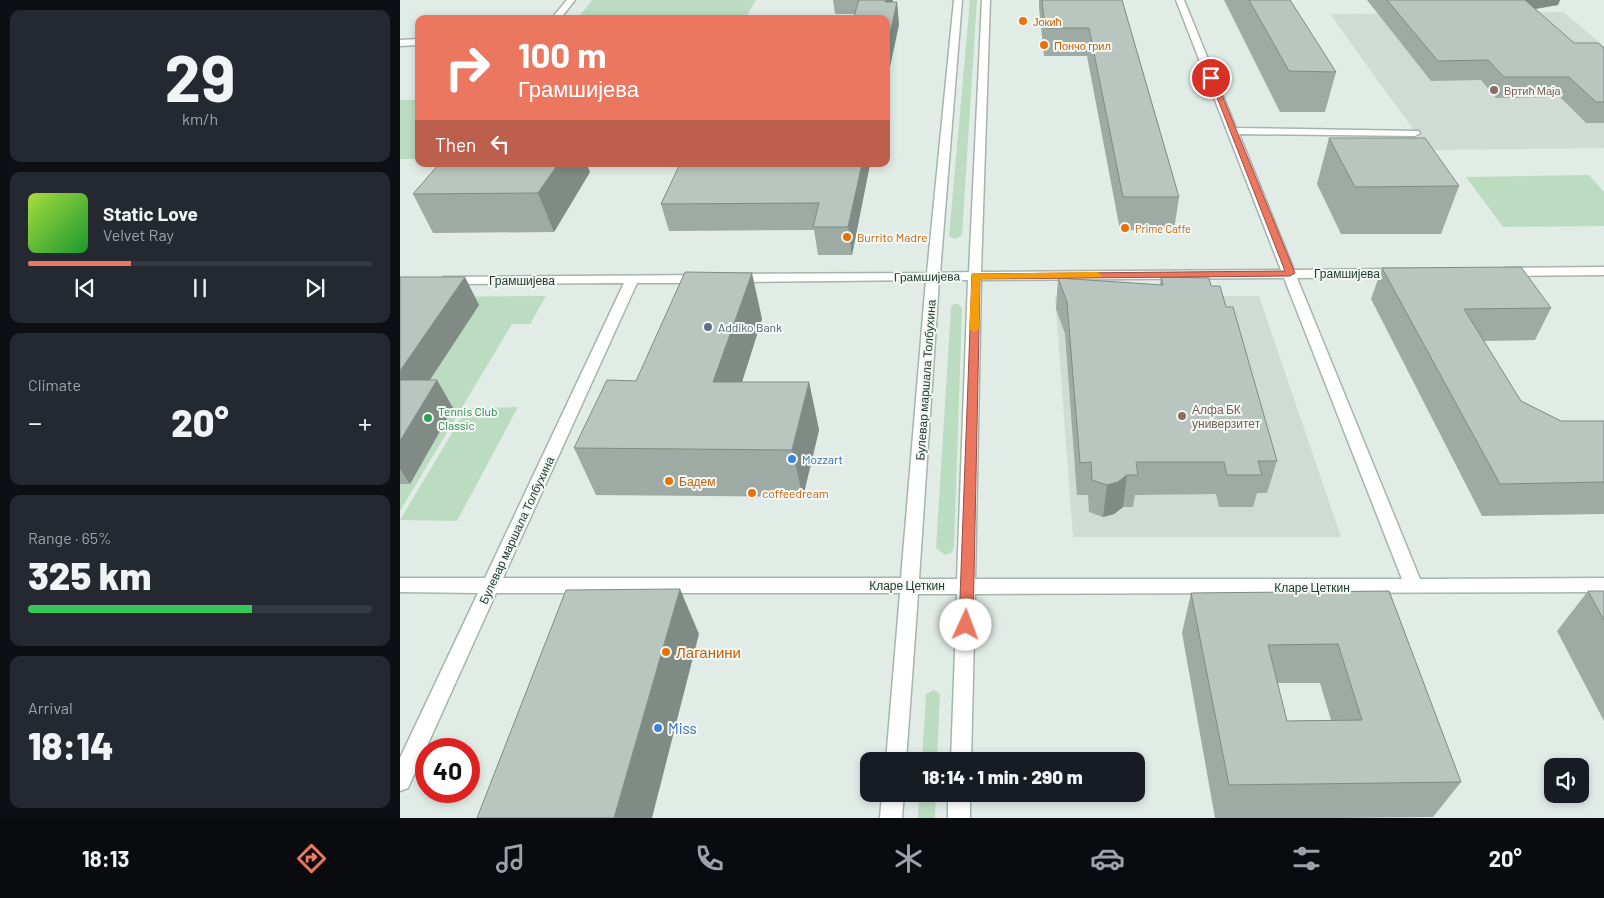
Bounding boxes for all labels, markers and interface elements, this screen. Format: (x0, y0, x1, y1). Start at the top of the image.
marker: Јокић (1017, 15, 1029, 27)
place label: Јокић (1033, 15, 1062, 28)
text: 100 m (518, 33, 607, 75)
icon: right (435, 35, 500, 100)
text: 29 (165, 37, 235, 115)
marker: Пончо грил (1038, 39, 1050, 51)
place label: Пончо грил (1054, 39, 1111, 52)
pin (1190, 57, 1232, 99)
icon: arrive (1197, 64, 1225, 92)
text: Грамшијева (518, 75, 639, 101)
marker: Вртић Маја (1488, 84, 1500, 96)
place label: Вртић Маја (1504, 84, 1562, 97)
text: km/h (182, 109, 218, 128)
icon: left (486, 130, 514, 158)
text: Then (435, 133, 476, 156)
text: Static Love (103, 202, 198, 225)
marker: Prime Caffe (1119, 222, 1131, 234)
place label: Prime Caffe (1135, 222, 1191, 235)
text: Velvet Ray (103, 225, 174, 244)
place label: Burrito Madre (857, 230, 928, 244)
marker: Burrito Madre (841, 231, 853, 243)
street label: Грамшијева (1314, 266, 1380, 281)
street label: Грамшијева (894, 268, 960, 285)
street label: Грамшијева (489, 273, 555, 288)
icon: previous (71, 274, 99, 302)
icon: pause (186, 274, 214, 302)
icon: next (301, 274, 329, 302)
street label: Булевар маршала Толбухина (912, 299, 939, 461)
place label: Addiko Bank (718, 320, 782, 334)
marker: Addiko Bank (702, 321, 714, 333)
text: Climate (28, 375, 81, 394)
text: 20° (171, 399, 229, 445)
place label: Алфа БК универзитет (1192, 402, 1261, 431)
place label: Tennis Club Classic (438, 404, 498, 432)
text: − (28, 405, 42, 439)
text: + (358, 405, 372, 439)
marker: Алфа БК универзитет (1176, 410, 1188, 422)
marker: Tennis Club Classic (422, 412, 434, 424)
place label: Mozzart (802, 452, 843, 466)
marker: Mozzart (786, 453, 798, 465)
street label: Булевар маршала Толбухина (476, 454, 557, 607)
place label: Бадем (679, 474, 715, 489)
marker: Бадем (663, 475, 675, 487)
place label: coffeedream (762, 486, 829, 500)
marker: coffeedream (746, 487, 758, 499)
text: Range · 65% (28, 528, 111, 547)
text: 325 km (28, 552, 151, 598)
street label: Кларе Цеткин (869, 578, 945, 593)
street label: Кларе Цеткин (1274, 580, 1350, 595)
position arrow (939, 598, 991, 650)
place label: Лаганини (676, 643, 741, 661)
marker: Лаганини (660, 646, 672, 658)
text: Arrival (28, 698, 73, 717)
place label: Miss (668, 719, 697, 737)
text: 18:14 (28, 722, 114, 768)
marker: Miss (652, 722, 664, 734)
speed limit sign: 40 (415, 738, 480, 803)
map controls (1544, 758, 1589, 803)
button: sound (1544, 758, 1589, 803)
text: 18:14 · 1 min · 290 m (922, 765, 1083, 788)
icon: directions (294, 841, 329, 876)
icon: music (493, 841, 528, 876)
icon: phone (692, 841, 727, 876)
icon: climate (891, 841, 926, 876)
icon: car (1090, 841, 1125, 876)
icon: filters (1289, 841, 1324, 876)
text: 18:13 (82, 845, 129, 871)
text: 20° (1489, 845, 1522, 871)

